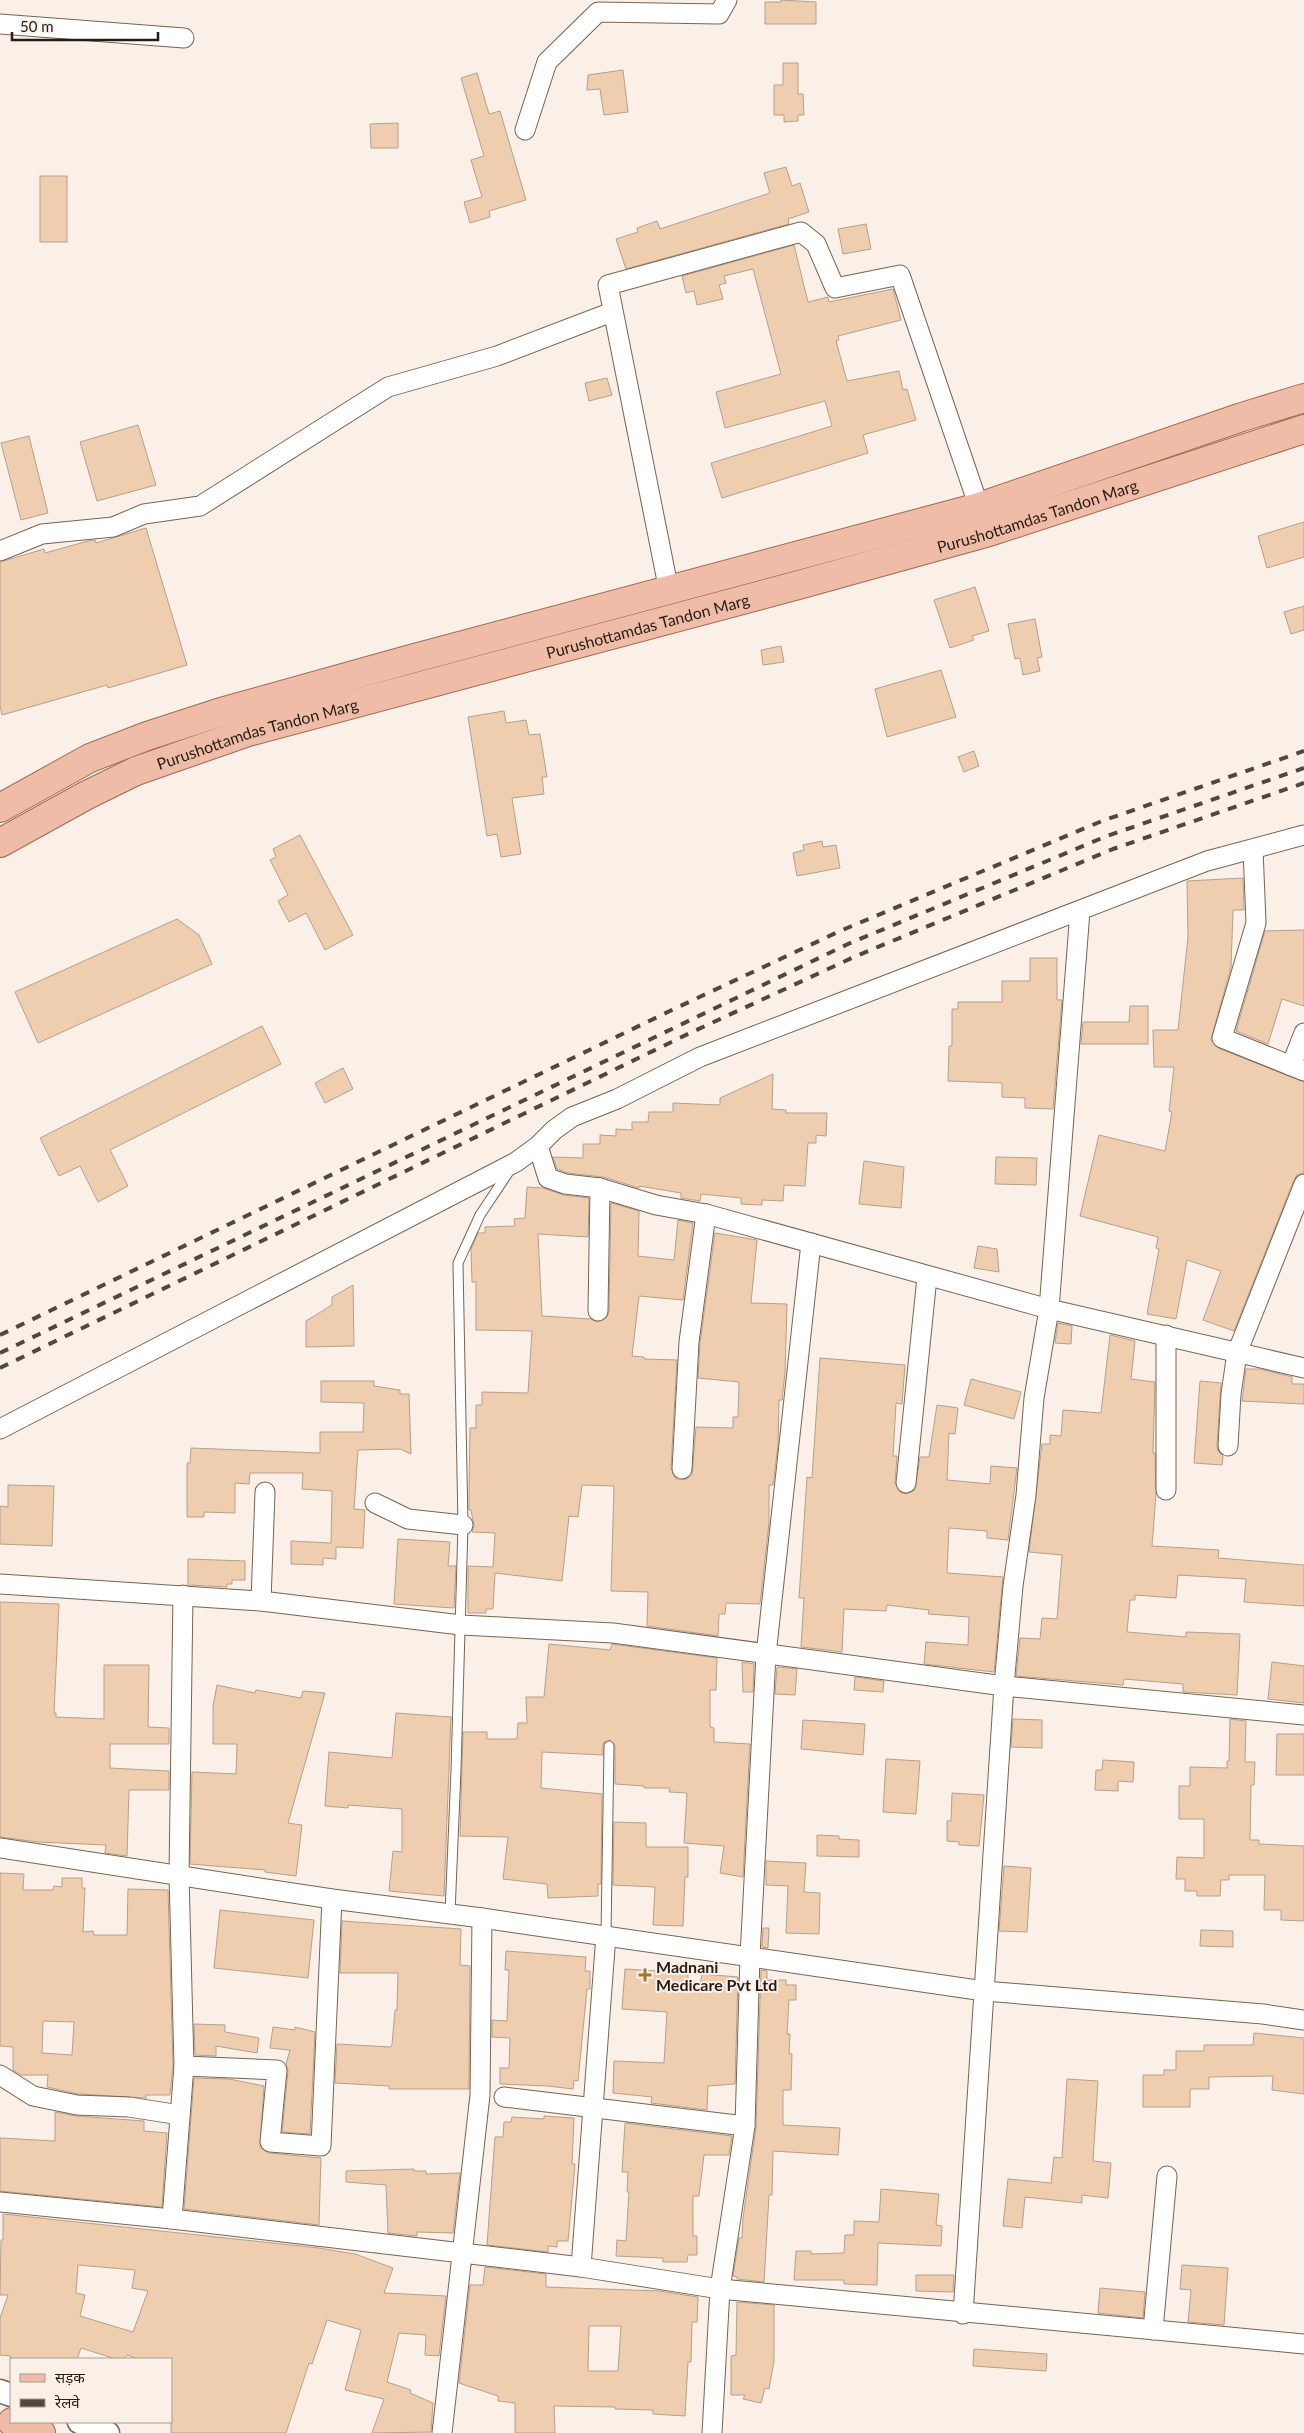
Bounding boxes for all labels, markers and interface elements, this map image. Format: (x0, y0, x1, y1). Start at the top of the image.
scale bar (12, 10, 159, 42)
text: 50 m (20, 17, 54, 35)
street label: Purushottamdas Tandon Marg (935, 475, 1140, 556)
street label: Purushottamdas Tandon Marg (544, 589, 751, 662)
street label: Purushottamdas Tandon Marg (154, 694, 360, 773)
place label: Madnani Medicare Pvt Ltd (656, 1957, 777, 1994)
marker: Madnani Medicare Pvt Ltd (638, 1968, 652, 1982)
legend (10, 2358, 172, 2423)
text: सड़क (55, 2368, 85, 2386)
text: रेलवे (54, 2393, 80, 2411)

